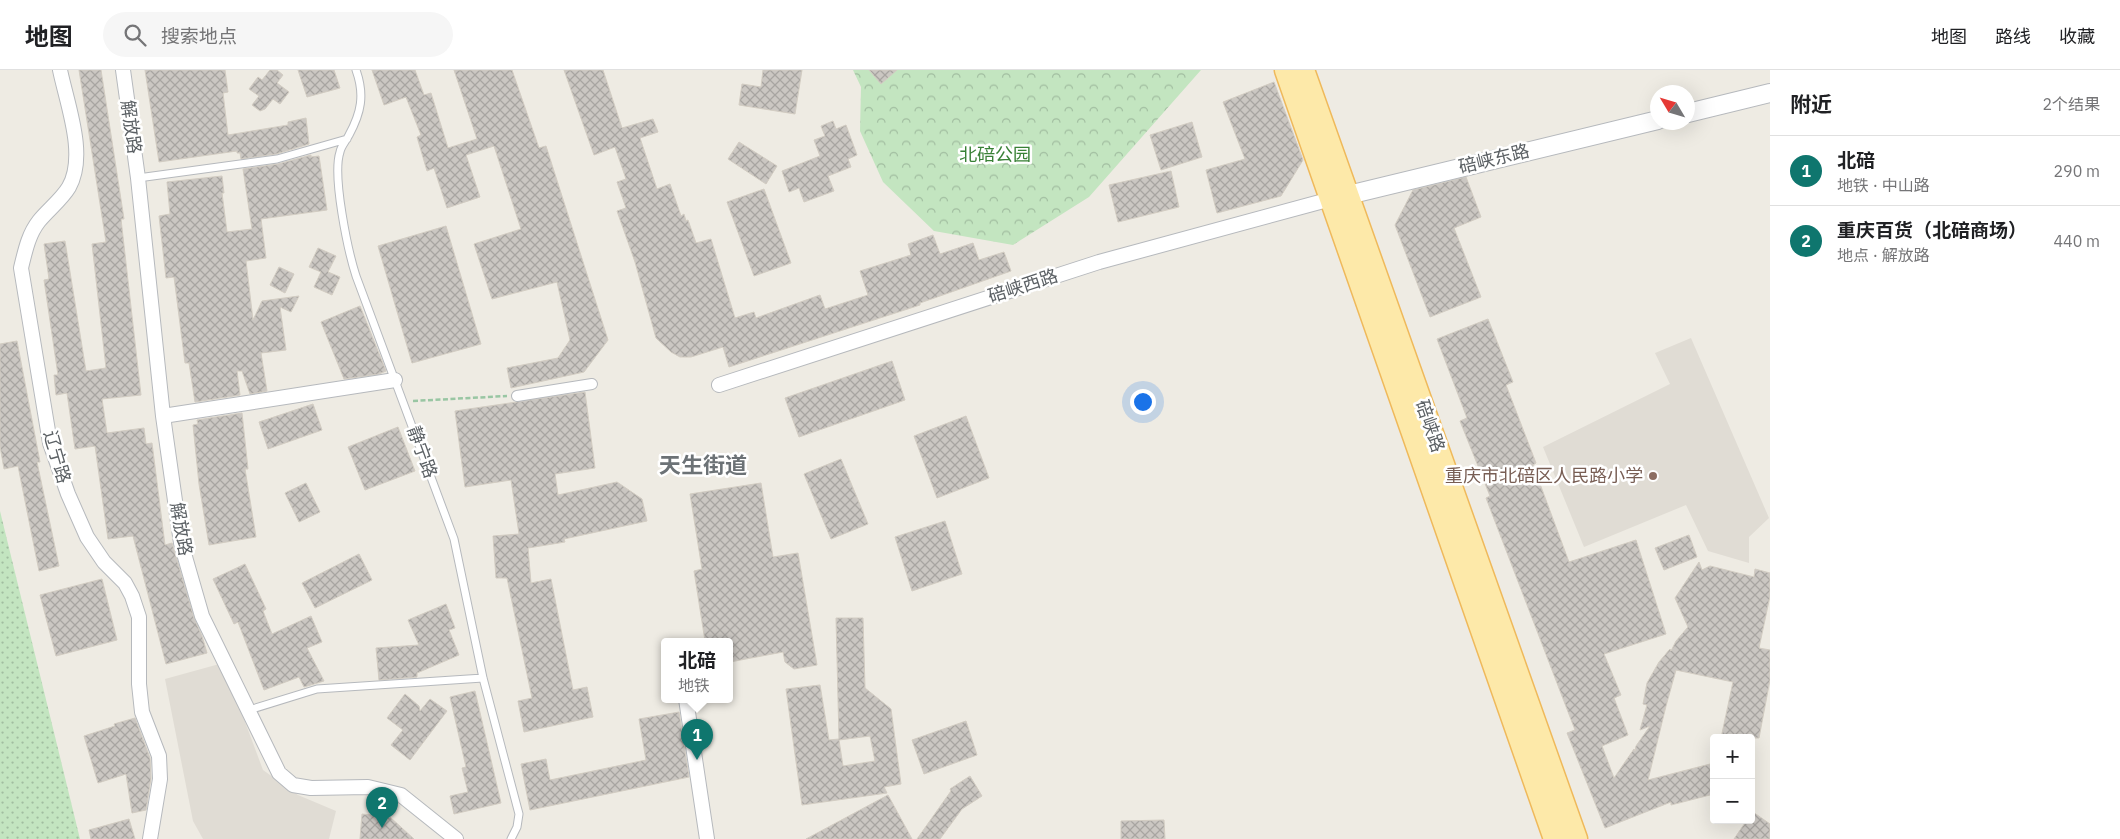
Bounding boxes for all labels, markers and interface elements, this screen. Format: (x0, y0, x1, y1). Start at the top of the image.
search box (103, 12, 453, 57)
text: 地图 (25, 20, 73, 52)
icon: search (121, 21, 149, 49)
text: 搜索地点 (161, 24, 237, 48)
text: 地图 (1931, 25, 1967, 48)
text: 路线 (1995, 25, 2031, 48)
text: 收藏 (2059, 25, 2095, 48)
north arrow (1650, 85, 1695, 130)
text: 附近 (1790, 90, 1832, 118)
text: 2个结果 (2042, 94, 2100, 114)
street label: 解放路 (116, 99, 147, 155)
street label: 碚峡东路 (1456, 139, 1532, 178)
park label: 北碚公园 (959, 143, 1031, 166)
text: 北碚 (1837, 148, 1875, 172)
text: 1 (1801, 161, 1811, 181)
text: 290 m (2053, 161, 2100, 181)
text: 地铁 · 中山路 (1837, 175, 1930, 195)
text: 重庆百货（北碚商场） (1837, 218, 2027, 242)
text: 2 (1801, 231, 1811, 251)
text: 440 m (2053, 231, 2100, 251)
text: 地点 · 解放路 (1837, 245, 1930, 265)
street label: 碚峡西路 (985, 263, 1061, 308)
your location (1130, 389, 1156, 415)
street label: 碚峡路 (1411, 397, 1450, 455)
street label: 静宁路 (402, 423, 443, 481)
street label: 辽宁路 (39, 428, 76, 486)
district label: 天生街道 (659, 450, 747, 479)
place label: 重庆市北碚区人民路小学 (1445, 464, 1643, 487)
marker: 重庆市北碚区人民路小学 (1647, 470, 1659, 482)
street label: 解放路 (165, 500, 198, 557)
popup (661, 638, 733, 703)
text: 北碚 (678, 648, 716, 672)
text: 地铁 (678, 675, 710, 695)
pin: 1 (681, 719, 713, 760)
map controls (1710, 734, 1755, 824)
button: + (1710, 734, 1755, 779)
button: − (1710, 779, 1755, 824)
pin: 2 (366, 787, 398, 828)

